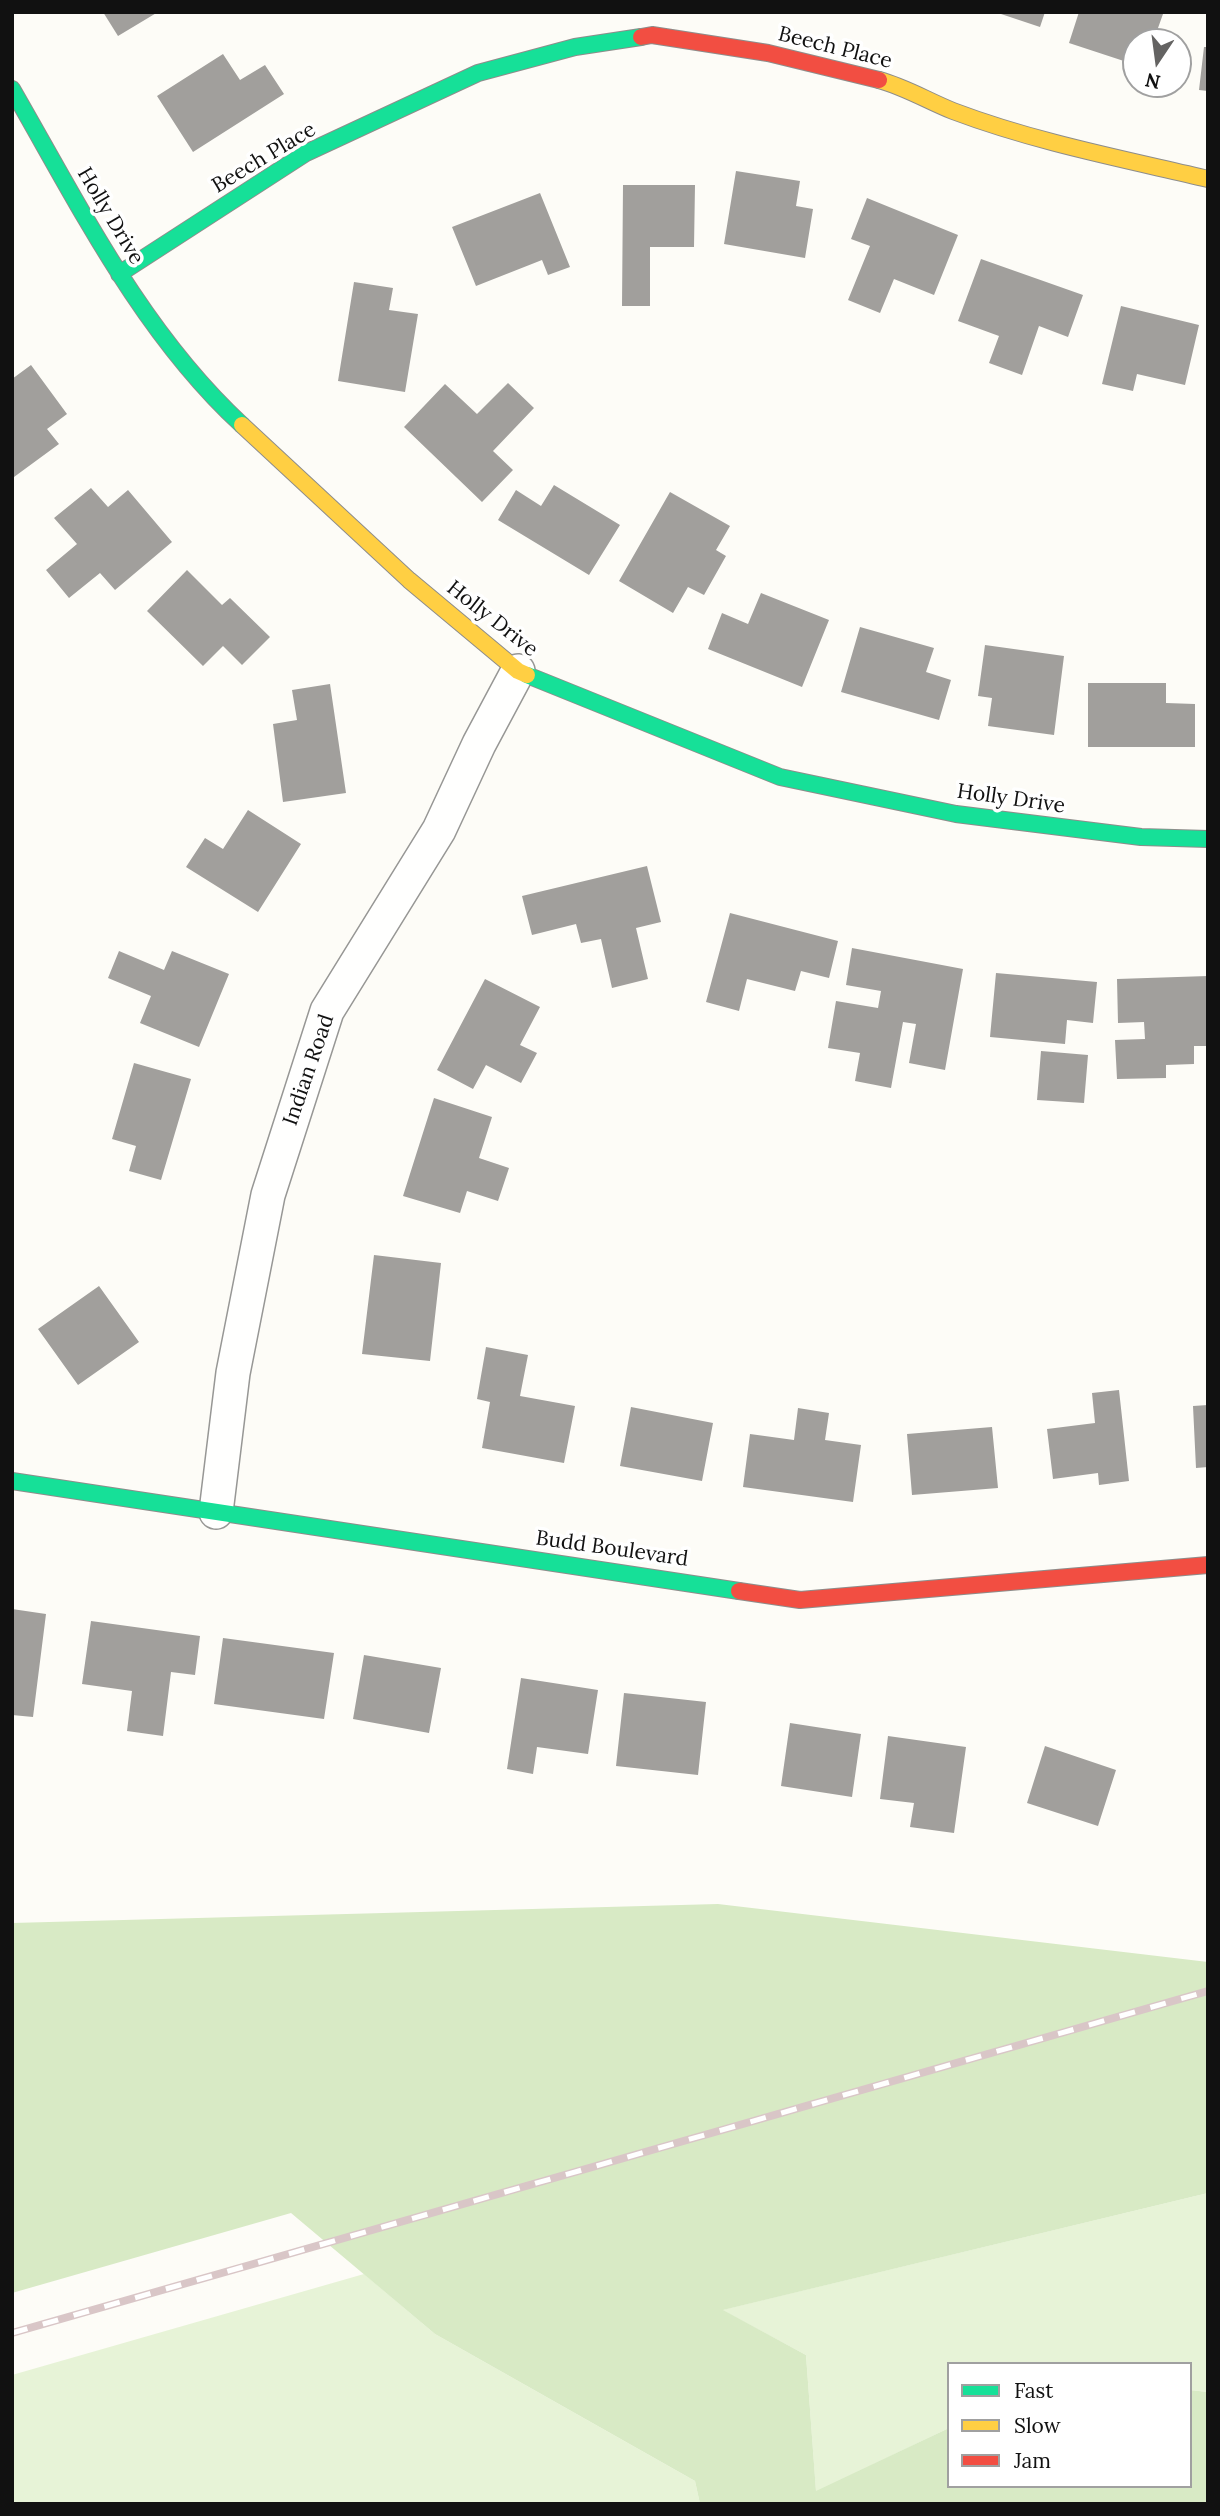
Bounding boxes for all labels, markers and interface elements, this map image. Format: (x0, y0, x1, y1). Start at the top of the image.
street label: Beech Place (775, 22, 895, 74)
north arrow (1122, 28, 1192, 98)
text: N (1143, 68, 1163, 95)
street label: Beech Place (208, 117, 320, 199)
street label: Holly Drive (71, 163, 149, 269)
street label: Holly Drive (441, 576, 543, 662)
street label: Holly Drive (955, 779, 1067, 819)
street label: Indian Road (278, 1011, 340, 1129)
street label: Budd Boulevard (534, 1526, 690, 1572)
legend (947, 2362, 1192, 2488)
text: Fast (1014, 2377, 1053, 2404)
text: Slow (1014, 2412, 1061, 2439)
text: Jam (1014, 2447, 1051, 2474)

